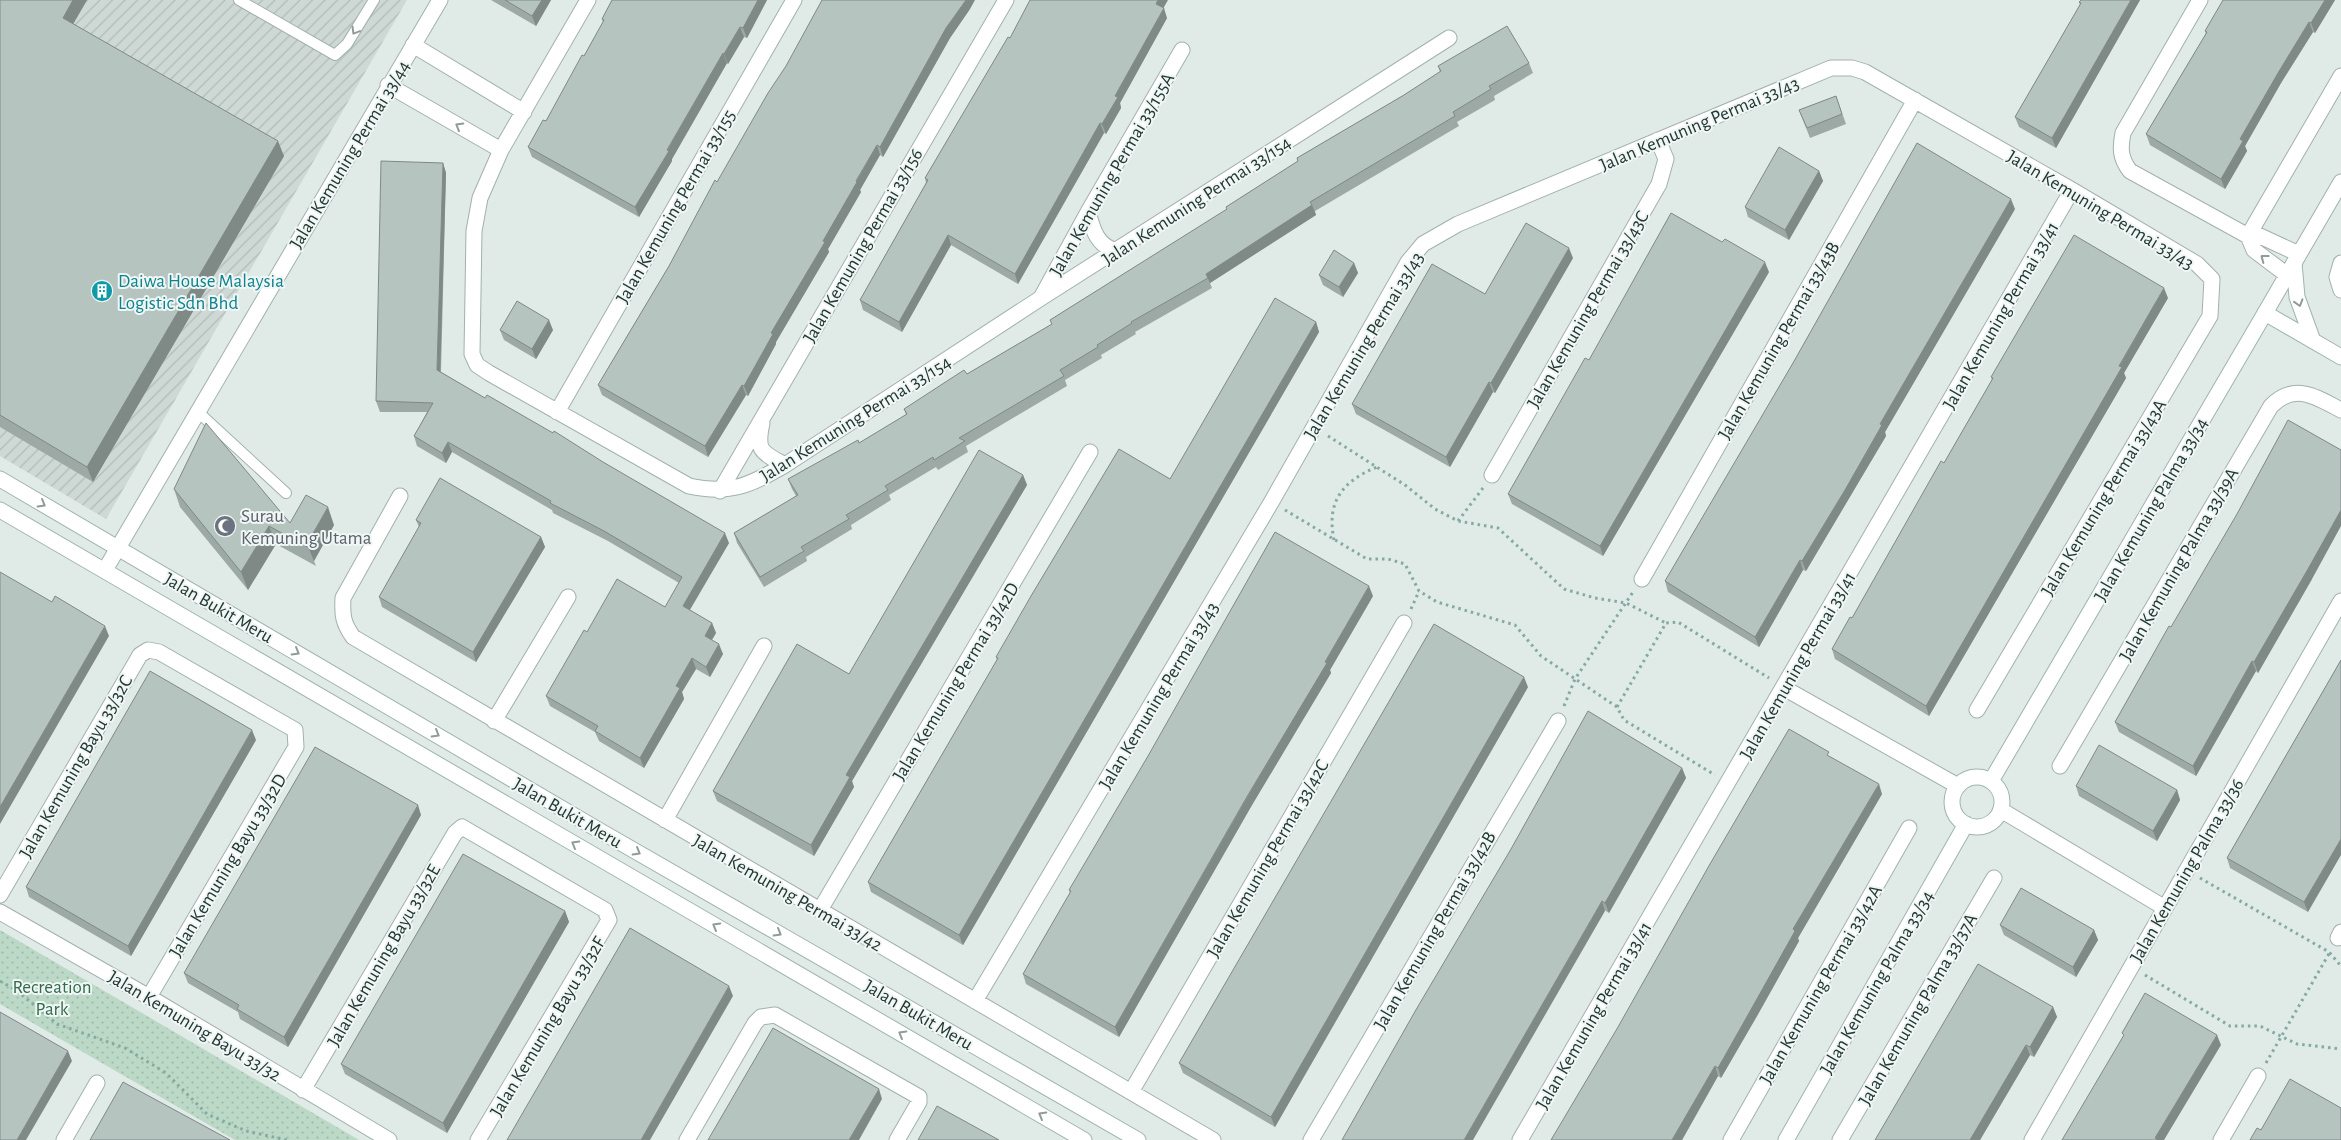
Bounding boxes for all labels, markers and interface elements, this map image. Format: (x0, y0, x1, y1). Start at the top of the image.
one-way arrow (351, 26, 361, 35)
street label: Jalan Kemuning Permai 33/44 (287, 57, 414, 252)
street label: Jalan Kemuning Permai 33/155A (1046, 70, 1178, 279)
street label: Jalan Kemuning Permai 33/43 (1597, 74, 1802, 175)
street label: Jalan Kemuning Permai 33/155 (613, 107, 739, 307)
one-way arrow (455, 122, 464, 132)
street label: Jalan Kemuning Permai 33/154 (1099, 133, 1295, 269)
street label: Jalan Kemuning Permai 33/156 (800, 145, 927, 346)
street label: Jalan Kemuning Permai 33/43 (2003, 147, 2197, 274)
street label: Jalan Kemuning Permai 33/43C (1524, 208, 1653, 412)
street label: Jalan Kemuning Permai 33/41 (1940, 219, 2063, 413)
street label: Jalan Kemuning Permai 33/43B (1715, 239, 1844, 443)
street label: Jalan Kemuning Permai 33/43 (1301, 249, 1428, 443)
one-way arrow (2261, 256, 2270, 264)
place label: Daiwa House Malaysia Logistic Sdn Bhd (118, 272, 284, 313)
building icon: Daiwa House Malaysia Logistic Sdn Bhd (90, 279, 114, 303)
one-way arrow (2294, 298, 2304, 307)
street label: Jalan Kemuning Permai 33/154 (757, 353, 955, 486)
street label: Jalan Kemuning Permai 33/43A (2038, 396, 2170, 599)
street label: Jalan Kemuning Palma 33/34 (2091, 415, 2212, 605)
street label: Jalan Kemuning Palma 33/39A (2116, 465, 2242, 664)
one-way arrow (37, 497, 46, 507)
place label: Surau Kemuning Utama (241, 507, 372, 548)
mosque icon: Surau Kemuning Utama (213, 514, 237, 538)
street label: Jalan Kemuning Permai 33/41 (1737, 569, 1860, 763)
street label: Jalan Bukit Meru (161, 570, 276, 647)
street label: Jalan Kemuning Permai 33/42D (890, 579, 1023, 784)
street label: Jalan Kemuning Permai 33/43 (1096, 599, 1223, 793)
one-way arrow (291, 646, 300, 656)
street label: Jalan Kemuning Bayu 33/32C (16, 672, 136, 861)
one-way arrow (431, 728, 440, 738)
street label: Jalan Kemuning Permai 33/42C (1204, 756, 1333, 961)
street label: Jalan Kemuning Bayu 33/32D (166, 771, 291, 961)
street label: Jalan Bukit Meru (510, 775, 625, 852)
street label: Jalan Kemuning Palma 33/36 (2127, 776, 2248, 966)
street label: Jalan Kemuning Permai 33/42B (1371, 828, 1500, 1033)
street label: Jalan Kemuning Permai 33/42 (689, 831, 885, 955)
one-way arrow (572, 840, 581, 850)
one-way arrow (631, 845, 640, 855)
street label: Jalan Kemuning Bayu 33/32E (324, 861, 444, 1050)
street label: Jalan Kemuning Permai 33/42A (1757, 882, 1886, 1087)
street label: Jalan Kemuning Palma 33/34 (1817, 888, 1938, 1078)
street label: Jalan Kemuning Palma 33/37A (1855, 910, 1981, 1109)
street label: Jalan Kemuning Permai 33/41 (1533, 919, 1656, 1113)
one-way arrow (712, 922, 721, 932)
one-way arrow (772, 926, 781, 936)
street label: Jalan Kemuning Bayu 33/32F (487, 933, 610, 1120)
street label: Jalan Kemuning Bayu 33/32 (105, 967, 284, 1086)
street label: Jalan Bukit Meru (861, 977, 976, 1054)
park label: Recreation Park (12, 978, 92, 1019)
one-way arrow (898, 1030, 907, 1040)
one-way arrow (1039, 1112, 1048, 1122)

